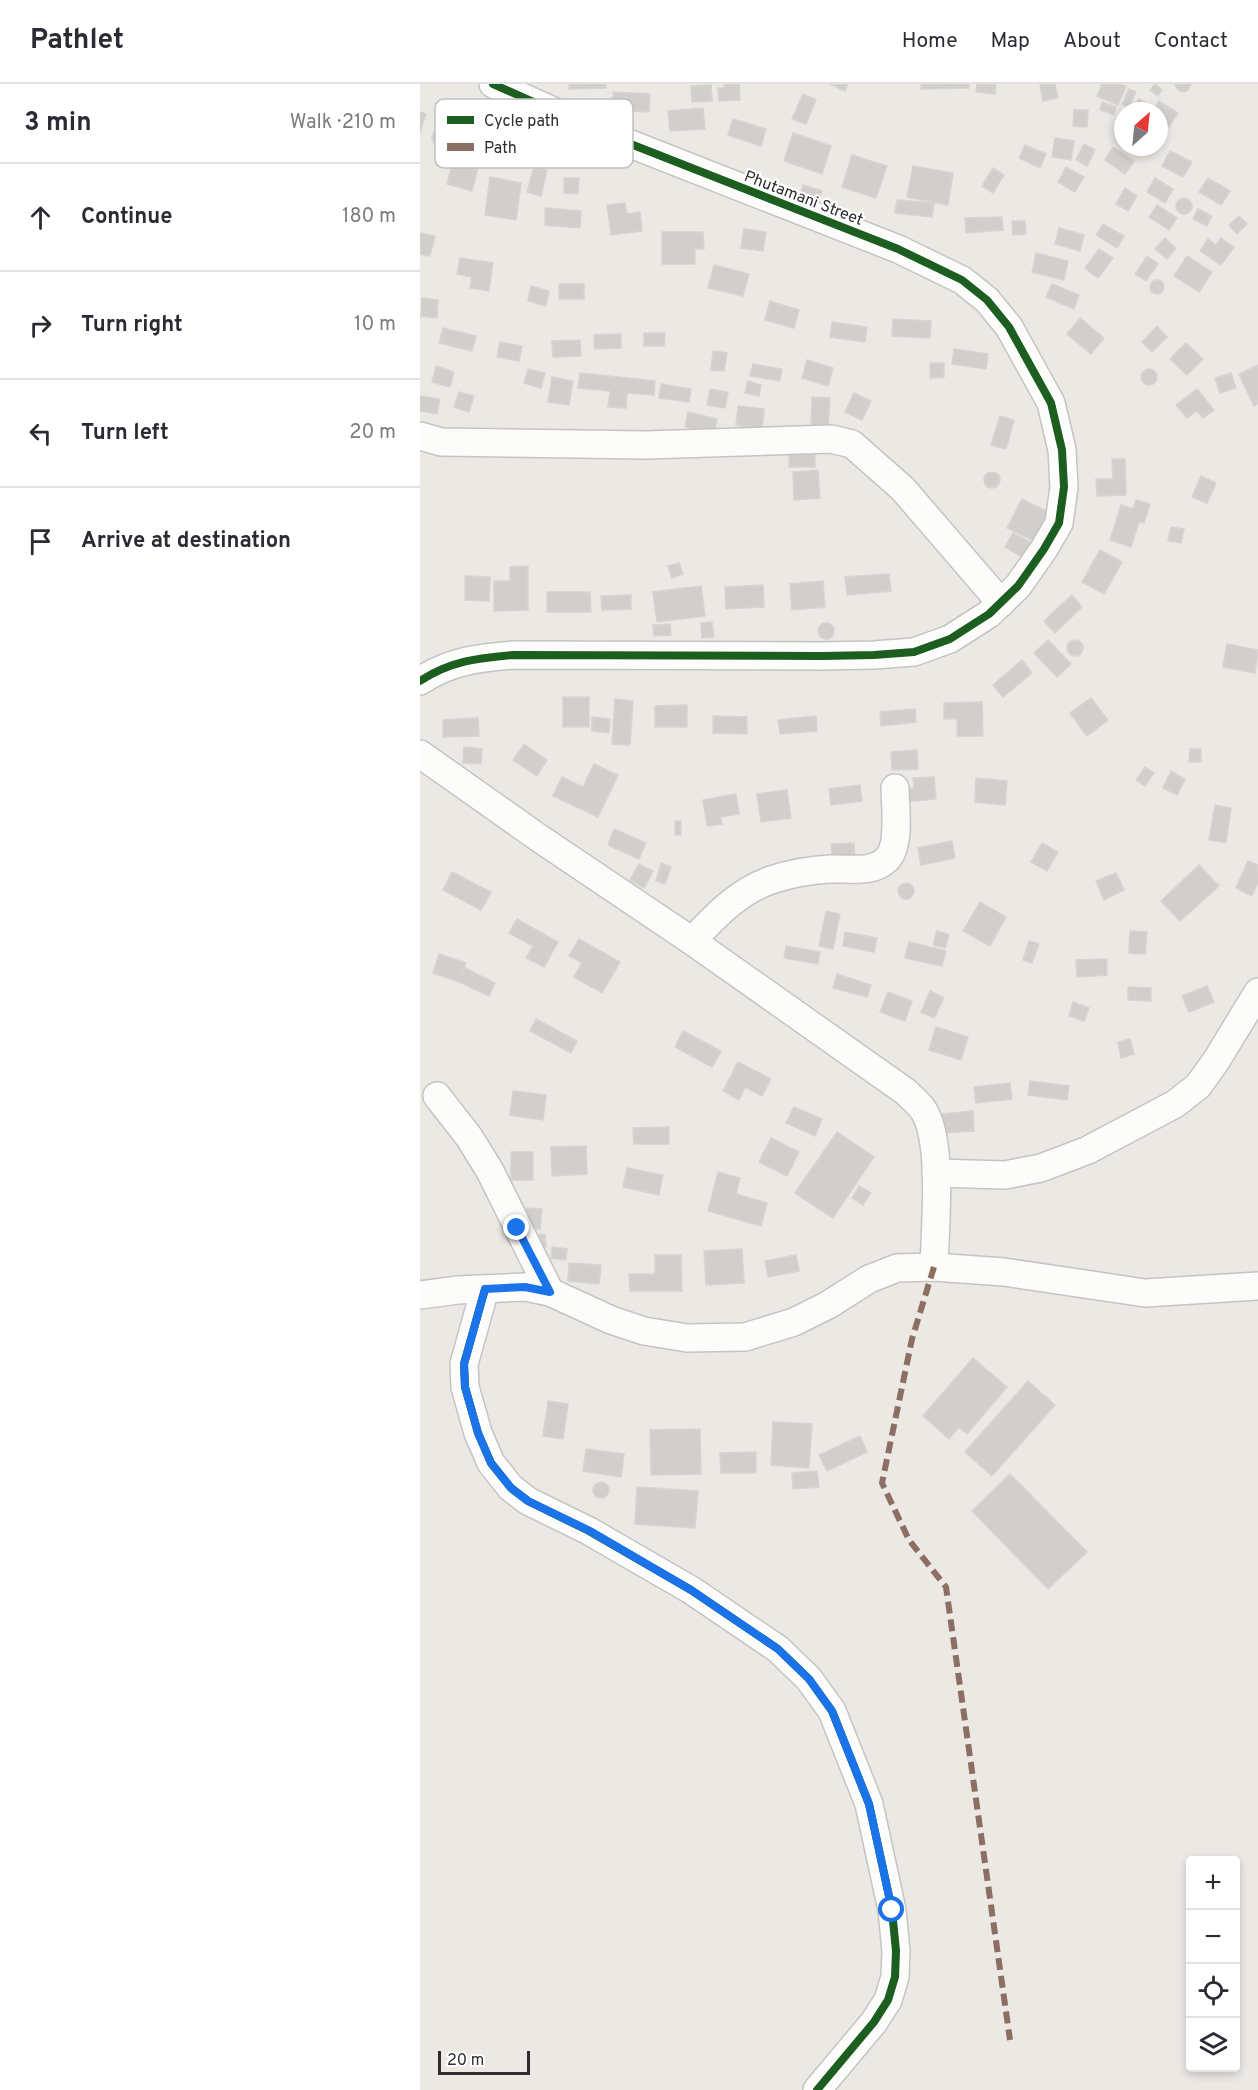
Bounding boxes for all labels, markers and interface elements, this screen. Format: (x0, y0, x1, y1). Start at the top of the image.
text: Pathlet (30, 23, 124, 59)
text: Home (902, 28, 958, 55)
text: Map (991, 28, 1030, 55)
text: About (1063, 28, 1121, 55)
text: Contact (1154, 28, 1228, 55)
legend (435, 99, 633, 168)
north arrow (1114, 102, 1168, 156)
text: 3 min (24, 107, 92, 140)
text: Walk · 210 m (290, 110, 396, 136)
text: Cycle path (484, 112, 559, 132)
text: Path (484, 139, 517, 159)
street label: Phutamani Street (741, 167, 866, 231)
icon: ahead (24, 201, 57, 234)
text: Continue (81, 204, 172, 231)
text: 180 m (342, 204, 396, 230)
icon: right (24, 309, 57, 342)
text: Turn right (81, 312, 183, 339)
text: 10 m (354, 312, 396, 338)
icon: left (24, 417, 57, 450)
text: Turn left (81, 420, 169, 447)
text: 20 m (349, 420, 396, 446)
icon: arrive (24, 525, 57, 558)
text: Arrive at destination (81, 528, 291, 555)
route end (503, 1214, 529, 1240)
map controls (1186, 1856, 1240, 2072)
button: + (1186, 1856, 1240, 1910)
route start (878, 1896, 904, 1922)
button: − (1186, 1910, 1240, 1964)
button: locate (1186, 1964, 1240, 2018)
button: layers (1186, 2018, 1240, 2072)
scale bar (438, 2048, 530, 2076)
text: 20 m (447, 2051, 484, 2071)

